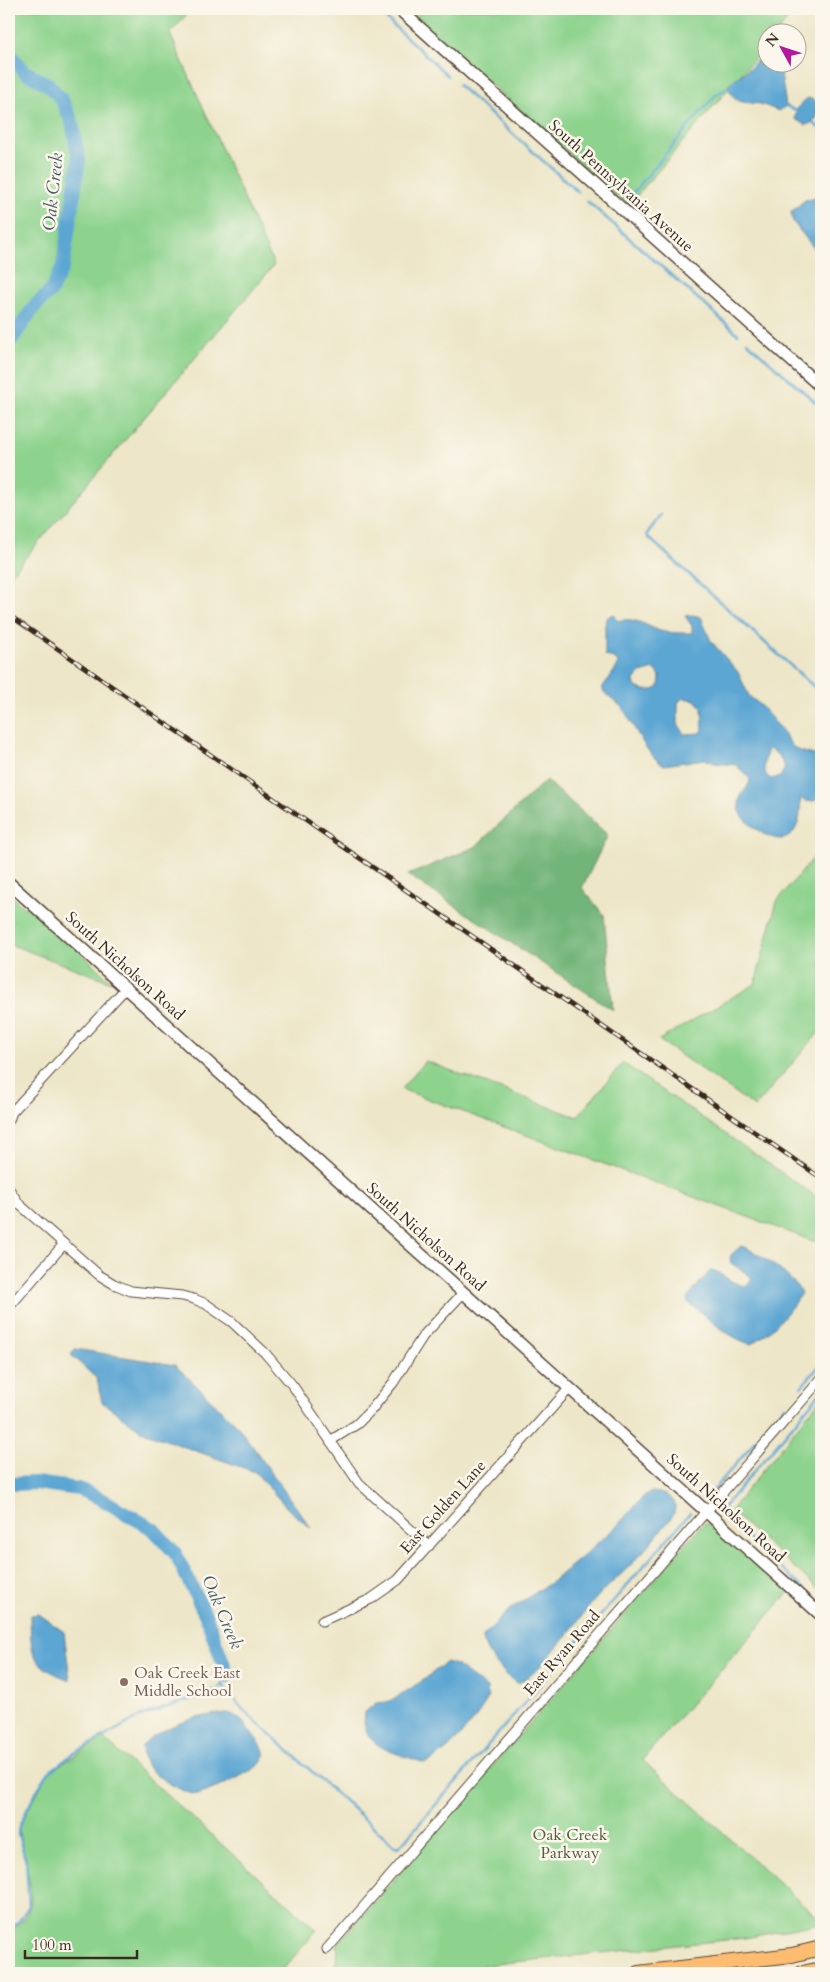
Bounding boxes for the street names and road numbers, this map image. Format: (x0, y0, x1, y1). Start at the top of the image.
street label: South Pennsylvania Avenue (544, 115, 698, 257)
street label: South Nicholson Road (61, 907, 190, 1026)
street label: South Nicholson Road (362, 1178, 491, 1297)
street label: South Nicholson Road (662, 1449, 791, 1568)
street label: East Golden Lane (395, 1455, 491, 1559)
street label: East Ryan Road (519, 1605, 606, 1700)

